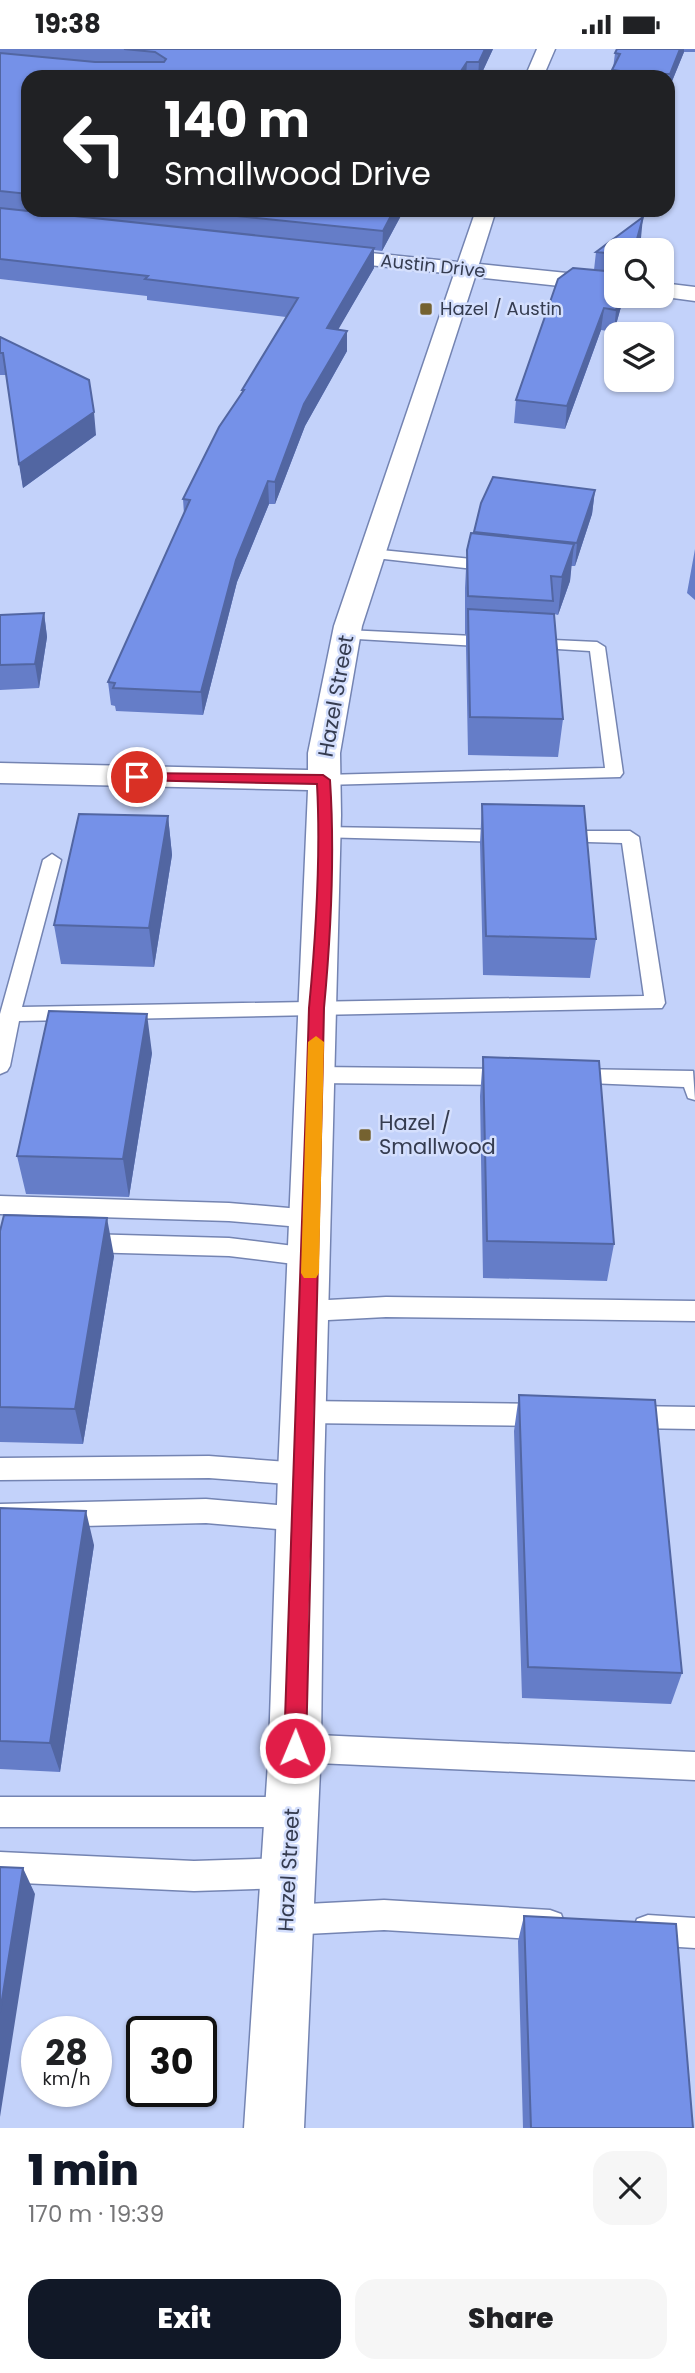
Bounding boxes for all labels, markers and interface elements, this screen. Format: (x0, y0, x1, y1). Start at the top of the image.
text: 19:38 (35, 6, 101, 42)
text: 140 m (164, 86, 310, 154)
icon: left (49, 98, 140, 189)
text: Smallwood Drive (164, 151, 431, 196)
map controls (604, 238, 674, 392)
button: search (604, 238, 674, 308)
street label: Austin Drive (379, 248, 487, 283)
place label: Hazel / Austin (440, 296, 562, 321)
marker: Hazel / Austin (418, 301, 434, 317)
button: layers (604, 322, 674, 392)
street label: Hazel Street (310, 633, 361, 759)
pin (107, 747, 167, 807)
icon: arrive (118, 758, 156, 796)
place label: Hazel / Smallwood (379, 1108, 496, 1161)
marker: Hazel / Smallwood (357, 1127, 373, 1143)
position arrow (258, 1711, 332, 1785)
street label: Hazel Street (271, 1808, 306, 1932)
speed limit sign: 30 (126, 2016, 217, 2107)
text: 28 (45, 2028, 88, 2077)
text: km/h (43, 2066, 90, 2091)
text: 1 min (28, 2141, 139, 2200)
button: close (593, 2151, 667, 2225)
text: 170 m · 19:39 (28, 2198, 164, 2230)
button: Exit (28, 2279, 341, 2359)
button: Share (355, 2279, 667, 2359)

